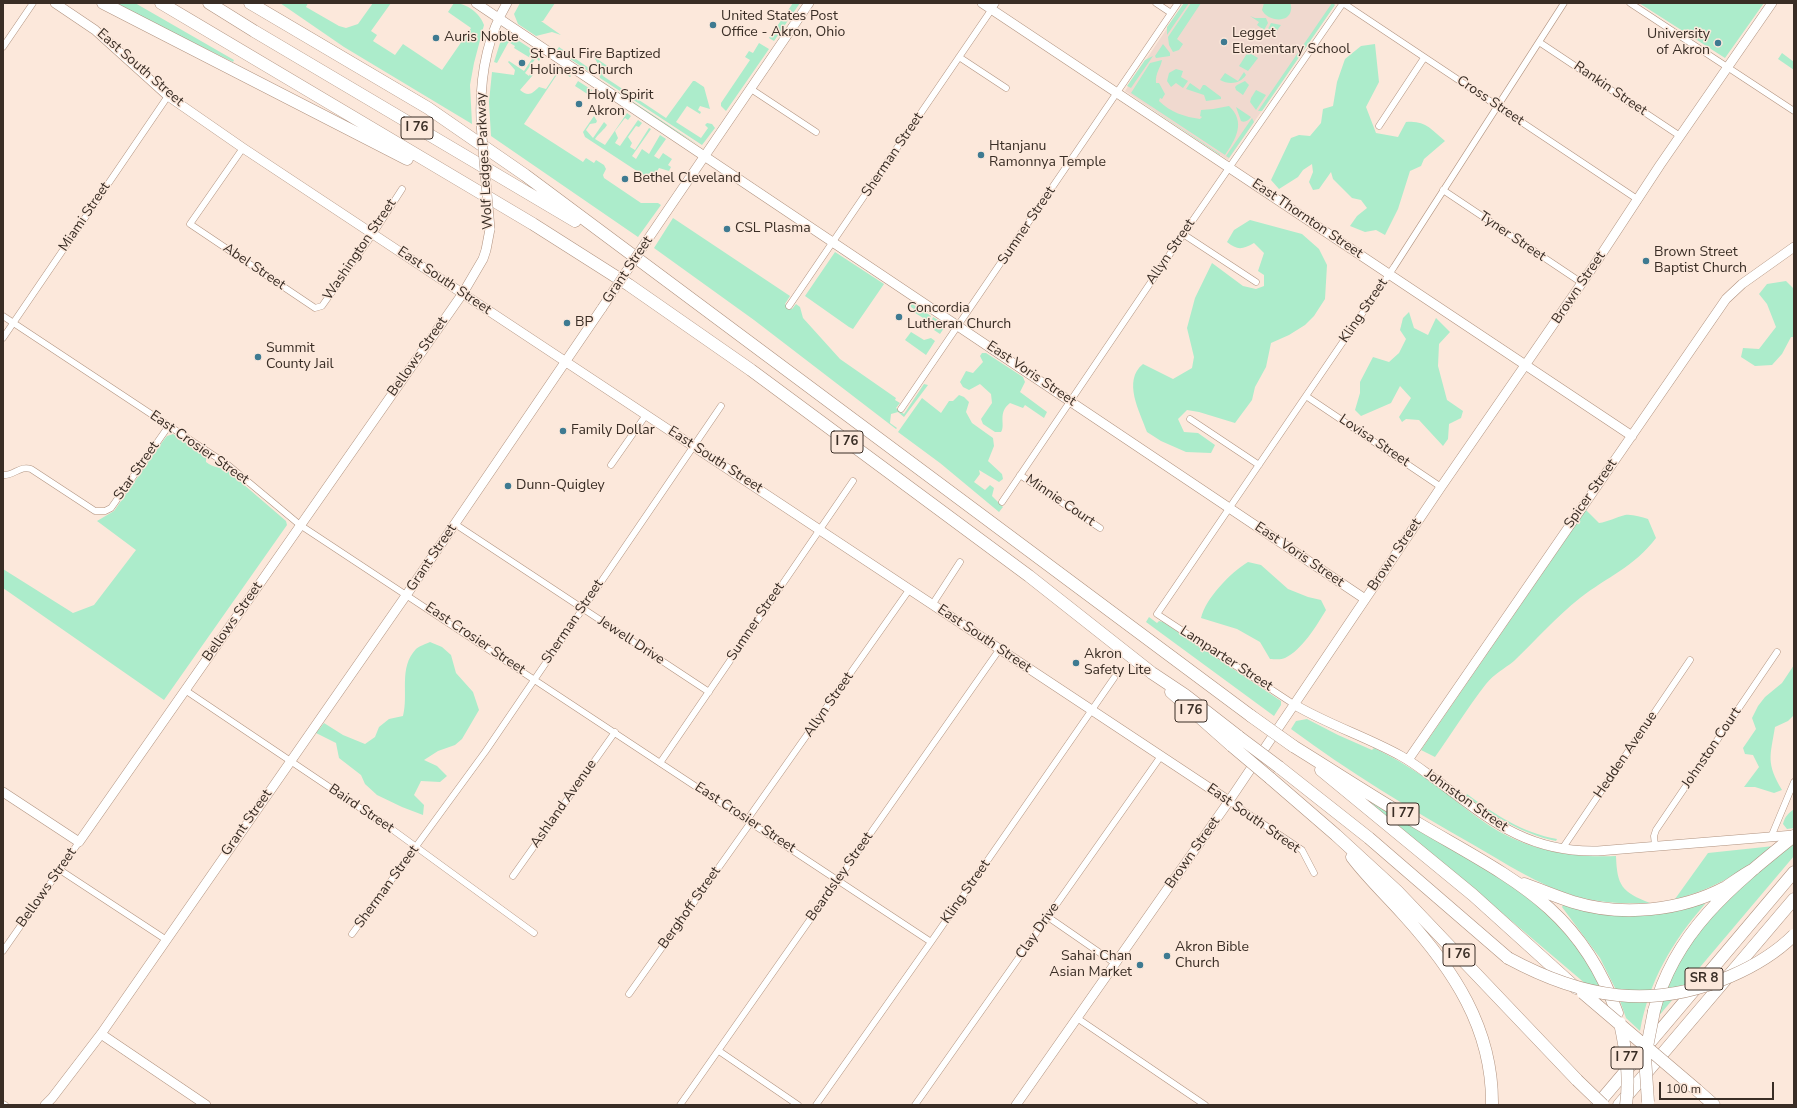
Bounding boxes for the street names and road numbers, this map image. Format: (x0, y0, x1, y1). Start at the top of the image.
street label: East South Street (93, 26, 187, 110)
street label: Rankin Street (1570, 58, 1650, 120)
street label: Cross Street (1453, 72, 1527, 130)
street label: Wolf Ledges Parkway (473, 92, 497, 230)
street label: Sherman Street (859, 110, 927, 200)
road number: I 76 (401, 117, 433, 139)
street label: East Thornton Street (1248, 176, 1366, 262)
street label: Miami Street (56, 179, 114, 255)
street label: Sumner Street (995, 184, 1059, 268)
street label: Washington Street (320, 196, 400, 304)
street label: Tyner Street (1475, 209, 1549, 265)
street label: Allyn Street (1143, 216, 1199, 288)
street label: Grant Street (599, 233, 657, 307)
street label: Abel Street (220, 240, 288, 294)
street label: East South Street (394, 243, 494, 319)
street label: Brown Street (1549, 249, 1609, 327)
street label: Kling Street (1336, 276, 1392, 346)
street label: Bellows Street (384, 314, 452, 400)
street label: East Voris Street (983, 338, 1079, 410)
street label: East Crosier Street (146, 408, 252, 488)
street label: Lovisa Street (1335, 411, 1413, 471)
street label: East South Street (664, 423, 766, 497)
road number: I 76 (831, 431, 863, 453)
street label: Star Street (111, 438, 163, 504)
street label: Spicer Street (1561, 456, 1621, 532)
street label: Minnie Court (1022, 472, 1098, 530)
street label: Brown Street (1365, 516, 1425, 594)
street label: East Voris Street (1251, 519, 1347, 591)
street label: Grant Street (403, 521, 461, 595)
street label: Sherman Street (539, 577, 607, 667)
street label: Bellows Street (199, 579, 267, 665)
street label: Sumner Street (724, 580, 788, 664)
street label: East Crosier Street (422, 599, 528, 679)
street label: East South Street (934, 601, 1034, 677)
street label: Jewell Drive (595, 613, 667, 669)
street label: Lamparter Street (1177, 623, 1275, 695)
street label: Allyn Street (801, 669, 857, 741)
road number: I 76 (1175, 700, 1207, 722)
street label: Johnston Court (1679, 704, 1745, 792)
street label: Hedden Avenue (1591, 708, 1661, 802)
street label: Ashland Avenue (527, 757, 601, 851)
street label: Johnston Street (1421, 766, 1511, 836)
street label: East Crosier Street (691, 779, 799, 857)
street label: Baird Street (325, 781, 397, 837)
street label: East South Street (1203, 781, 1303, 857)
street label: Grant Street (218, 787, 276, 859)
road number: I 77 (1387, 803, 1419, 825)
street label: Brown Street (1162, 814, 1224, 892)
street label: Beardsley Street (803, 829, 877, 925)
street label: Sherman Street (351, 842, 423, 932)
street label: Bellows Street (13, 845, 81, 931)
street label: Kling Street (938, 857, 994, 927)
street label: Berghoff Street (655, 864, 725, 952)
street label: Clay Drive (1013, 900, 1063, 962)
road number: I 76 (1443, 944, 1475, 966)
road number: SR 8 (1685, 968, 1723, 990)
road number: I 77 (1611, 1047, 1643, 1069)

